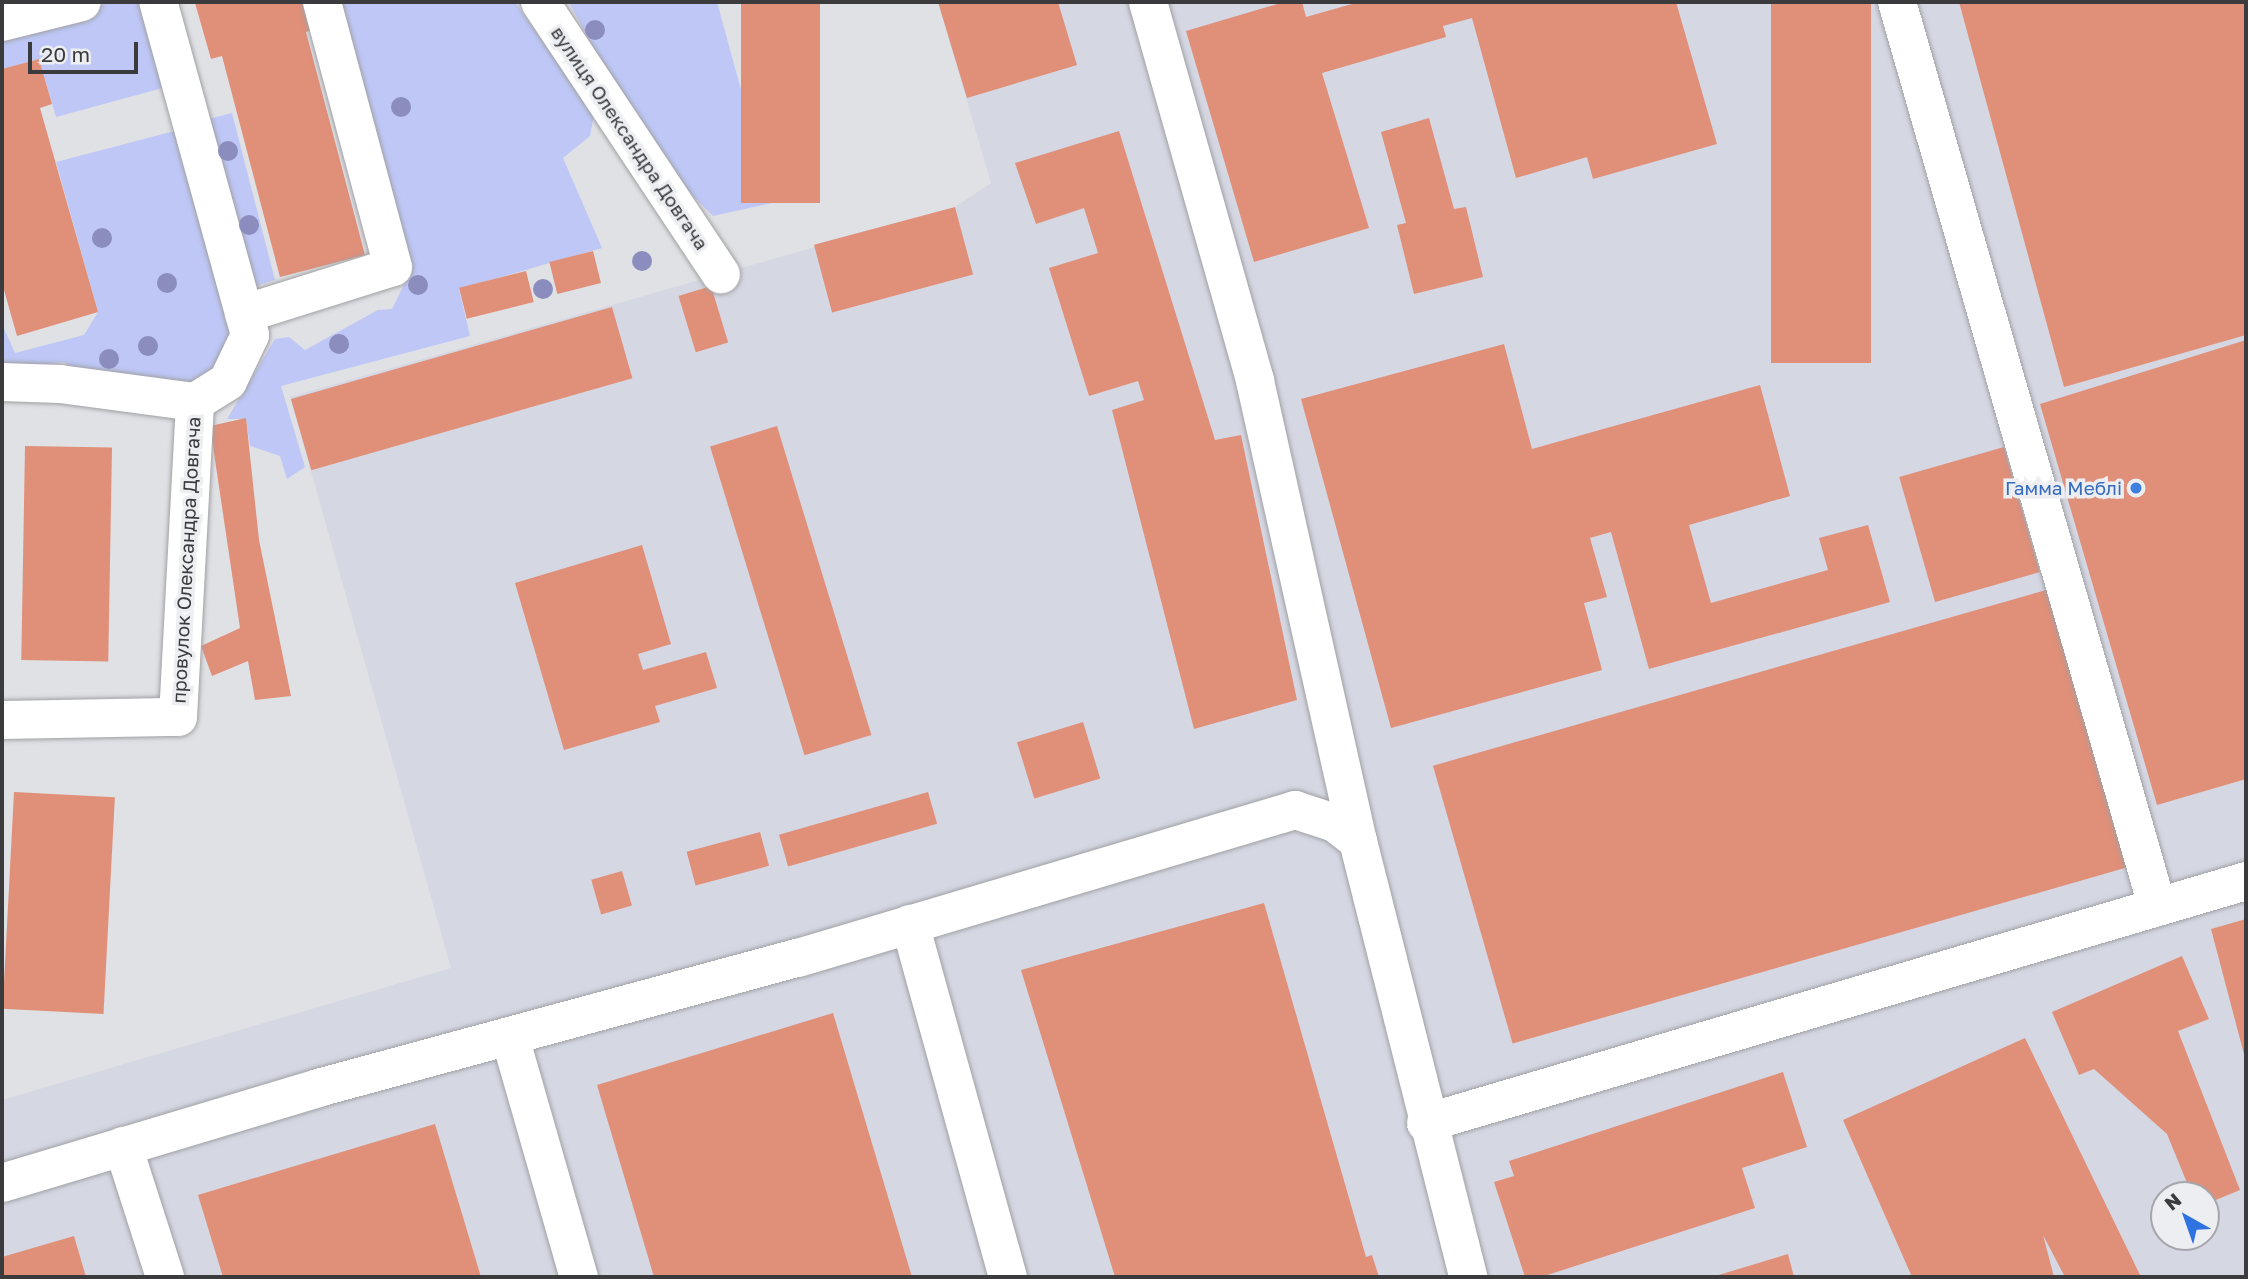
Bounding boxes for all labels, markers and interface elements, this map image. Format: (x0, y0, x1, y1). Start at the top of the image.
street label: вулиця Олександра Довгача (547, 22, 713, 254)
scale bar (32, 28, 142, 72)
text: 20 m (41, 41, 90, 67)
street label: провулок Олександра Довгача (167, 416, 205, 704)
place label: Гамма Меблі (2005, 477, 2122, 499)
marker: Гамма Меблі (2128, 480, 2144, 496)
north arrow (2150, 1181, 2220, 1251)
text: N (2160, 1188, 2185, 1215)

